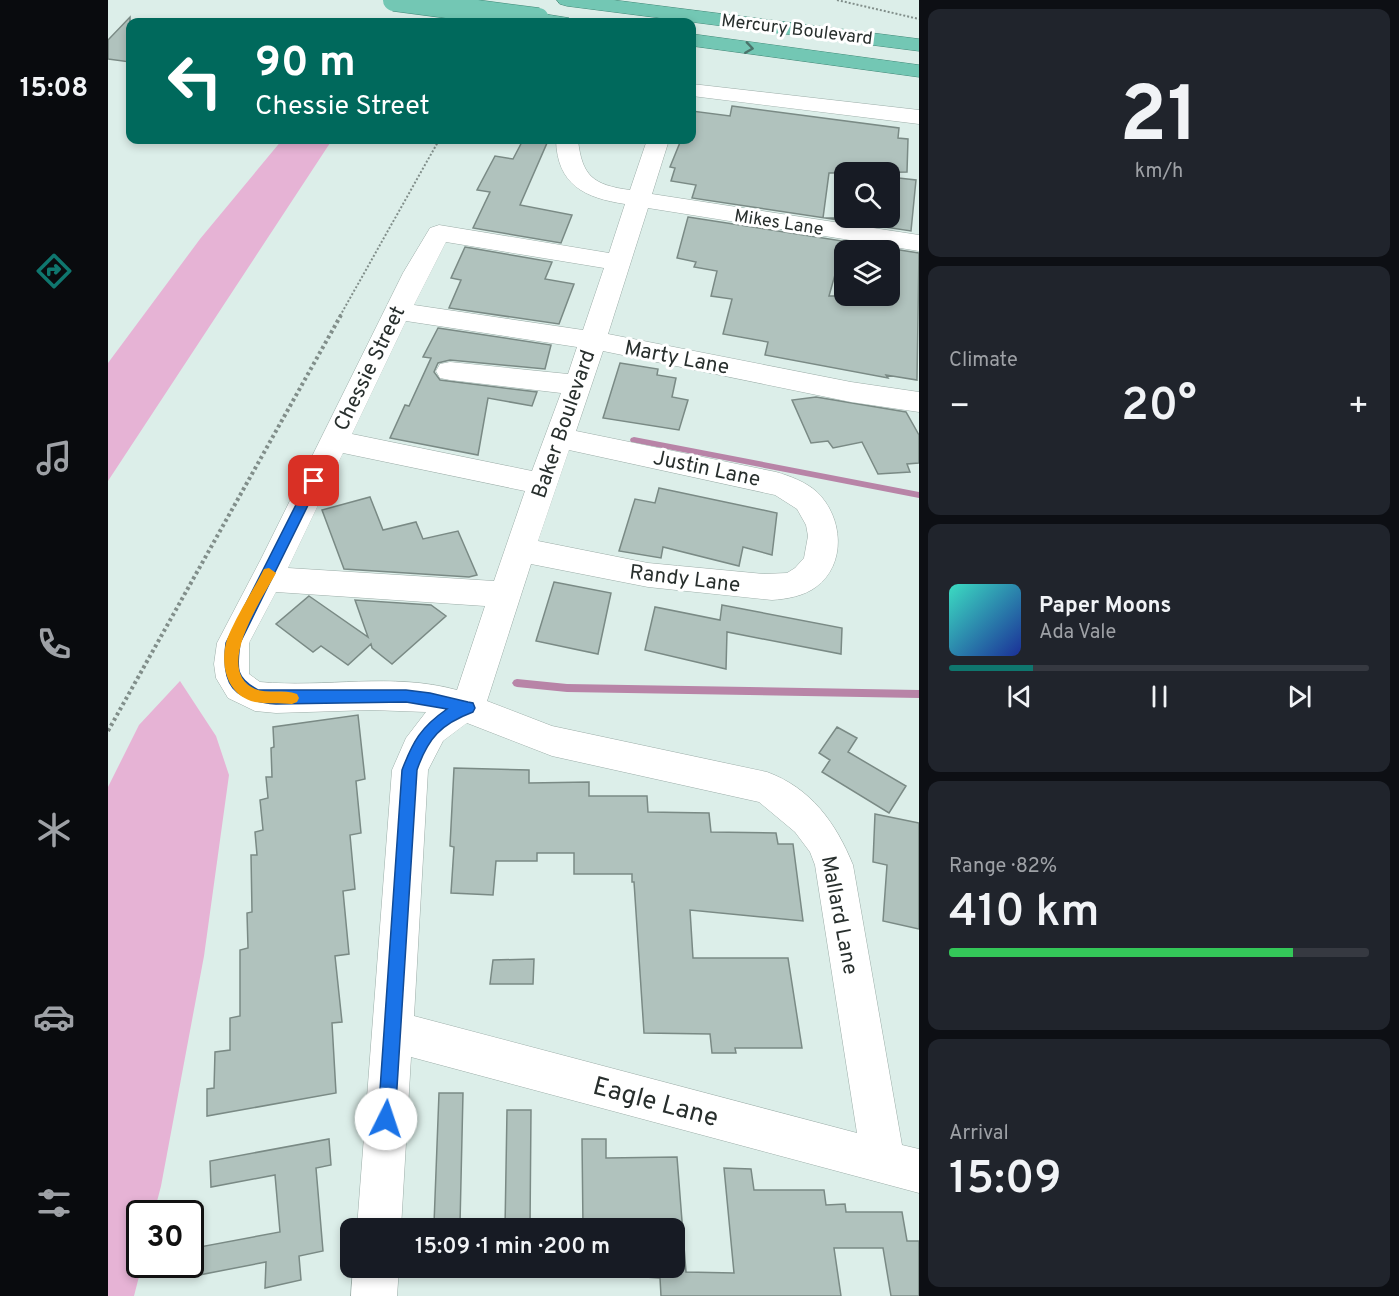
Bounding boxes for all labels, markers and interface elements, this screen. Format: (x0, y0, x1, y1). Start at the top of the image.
street label: Mercury Boulevard (720, 10, 874, 51)
text: 90 m (255, 38, 356, 91)
one-way arrow (745, 41, 754, 53)
icon: left (156, 42, 234, 120)
text: 21 (1120, 70, 1198, 169)
text: 15:08 (20, 72, 88, 106)
text: Chessie Street (255, 90, 430, 124)
text: km/h (1135, 159, 1183, 185)
map controls (834, 162, 900, 306)
button: search (834, 162, 900, 228)
street label: Mikes Lane (732, 205, 825, 242)
button: layers (834, 240, 900, 306)
icon: directions (33, 250, 75, 292)
street label: Chessie Street (328, 302, 412, 436)
street label: Marty Lane (622, 335, 731, 382)
street label: Baker Boulevard (526, 347, 602, 502)
text: Climate (949, 348, 1018, 374)
text: 20° (1121, 379, 1197, 436)
text: − (949, 387, 970, 429)
text: + (1348, 387, 1369, 429)
icon: music (33, 437, 75, 479)
street label: Justin Lane (651, 445, 763, 494)
pin (288, 455, 339, 506)
icon: arrive (297, 464, 330, 497)
street label: Randy Lane (628, 559, 742, 600)
text: Paper Moons (1039, 593, 1171, 620)
text: Ada Vale (1039, 620, 1116, 646)
icon: phone (33, 623, 75, 665)
icon: previous (1003, 680, 1036, 713)
icon: pause (1143, 680, 1176, 713)
icon: next (1283, 680, 1316, 713)
icon: climate (33, 809, 75, 851)
street label: Mallard Lane (814, 854, 863, 977)
text: Range · 82% (949, 854, 1057, 880)
text: 410 km (949, 885, 1099, 942)
icon: car (33, 996, 75, 1038)
street label: Eagle Lane (589, 1071, 722, 1136)
position arrow (354, 1087, 418, 1151)
text: Arrival (949, 1121, 1009, 1147)
text: 15:09 (949, 1152, 1062, 1209)
icon: filters (33, 1182, 75, 1224)
speed limit sign: 30 (126, 1200, 204, 1278)
text: 15:09 · 1 min · 200 m (415, 1234, 610, 1261)

